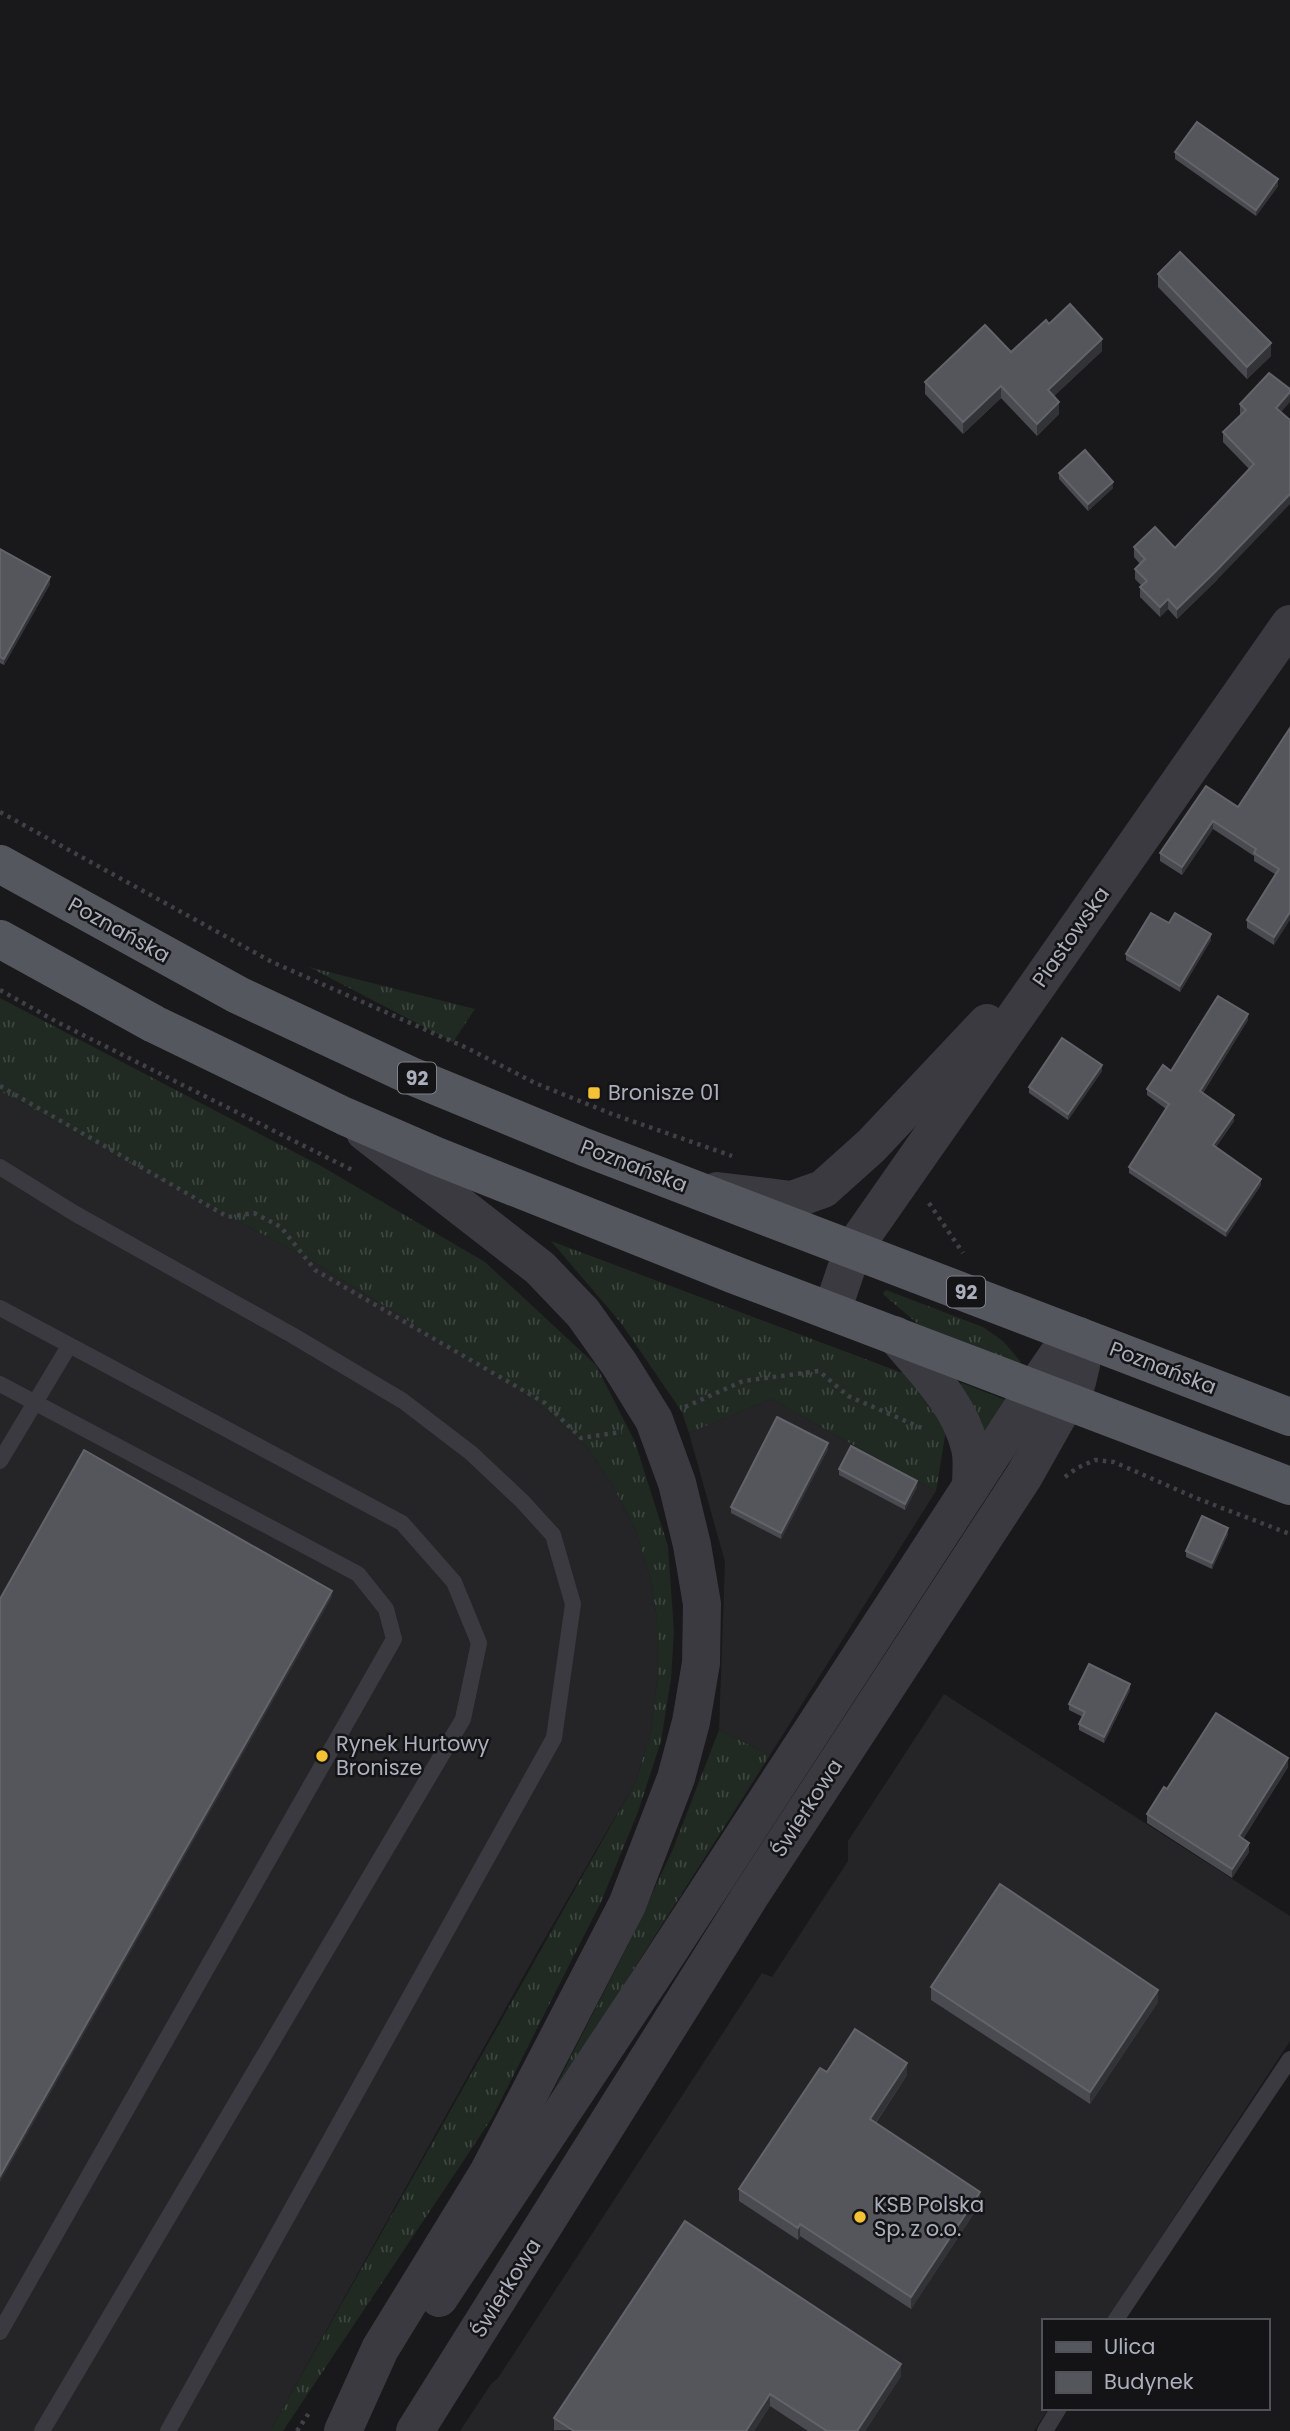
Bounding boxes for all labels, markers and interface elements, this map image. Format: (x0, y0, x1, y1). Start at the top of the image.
street label: Piastowska (1025, 881, 1116, 993)
street label: Poznańska (63, 890, 175, 969)
road number: 92 (398, 1062, 436, 1094)
place label: Bronisze 01 (608, 1078, 720, 1107)
marker: Bronisze 01 (586, 1085, 602, 1101)
street label: Poznańska (577, 1132, 692, 1199)
road number: 92 (947, 1276, 985, 1308)
street label: Poznańska (1106, 1334, 1221, 1401)
place label: Rynek Hurtowy Bronisze (336, 1729, 490, 1782)
marker: Rynek Hurtowy Bronisze (314, 1748, 330, 1764)
street label: Świerkowa (764, 1753, 849, 1862)
place label: KSB Polska Sp. z o.o. (874, 2190, 984, 2243)
marker: KSB Polska Sp. z o.o. (852, 2209, 868, 2225)
street label: Świerkowa (464, 2233, 547, 2343)
legend (1042, 2319, 1269, 2410)
text: Ulica (1104, 2332, 1155, 2361)
text: Budynek (1104, 2367, 1194, 2396)

